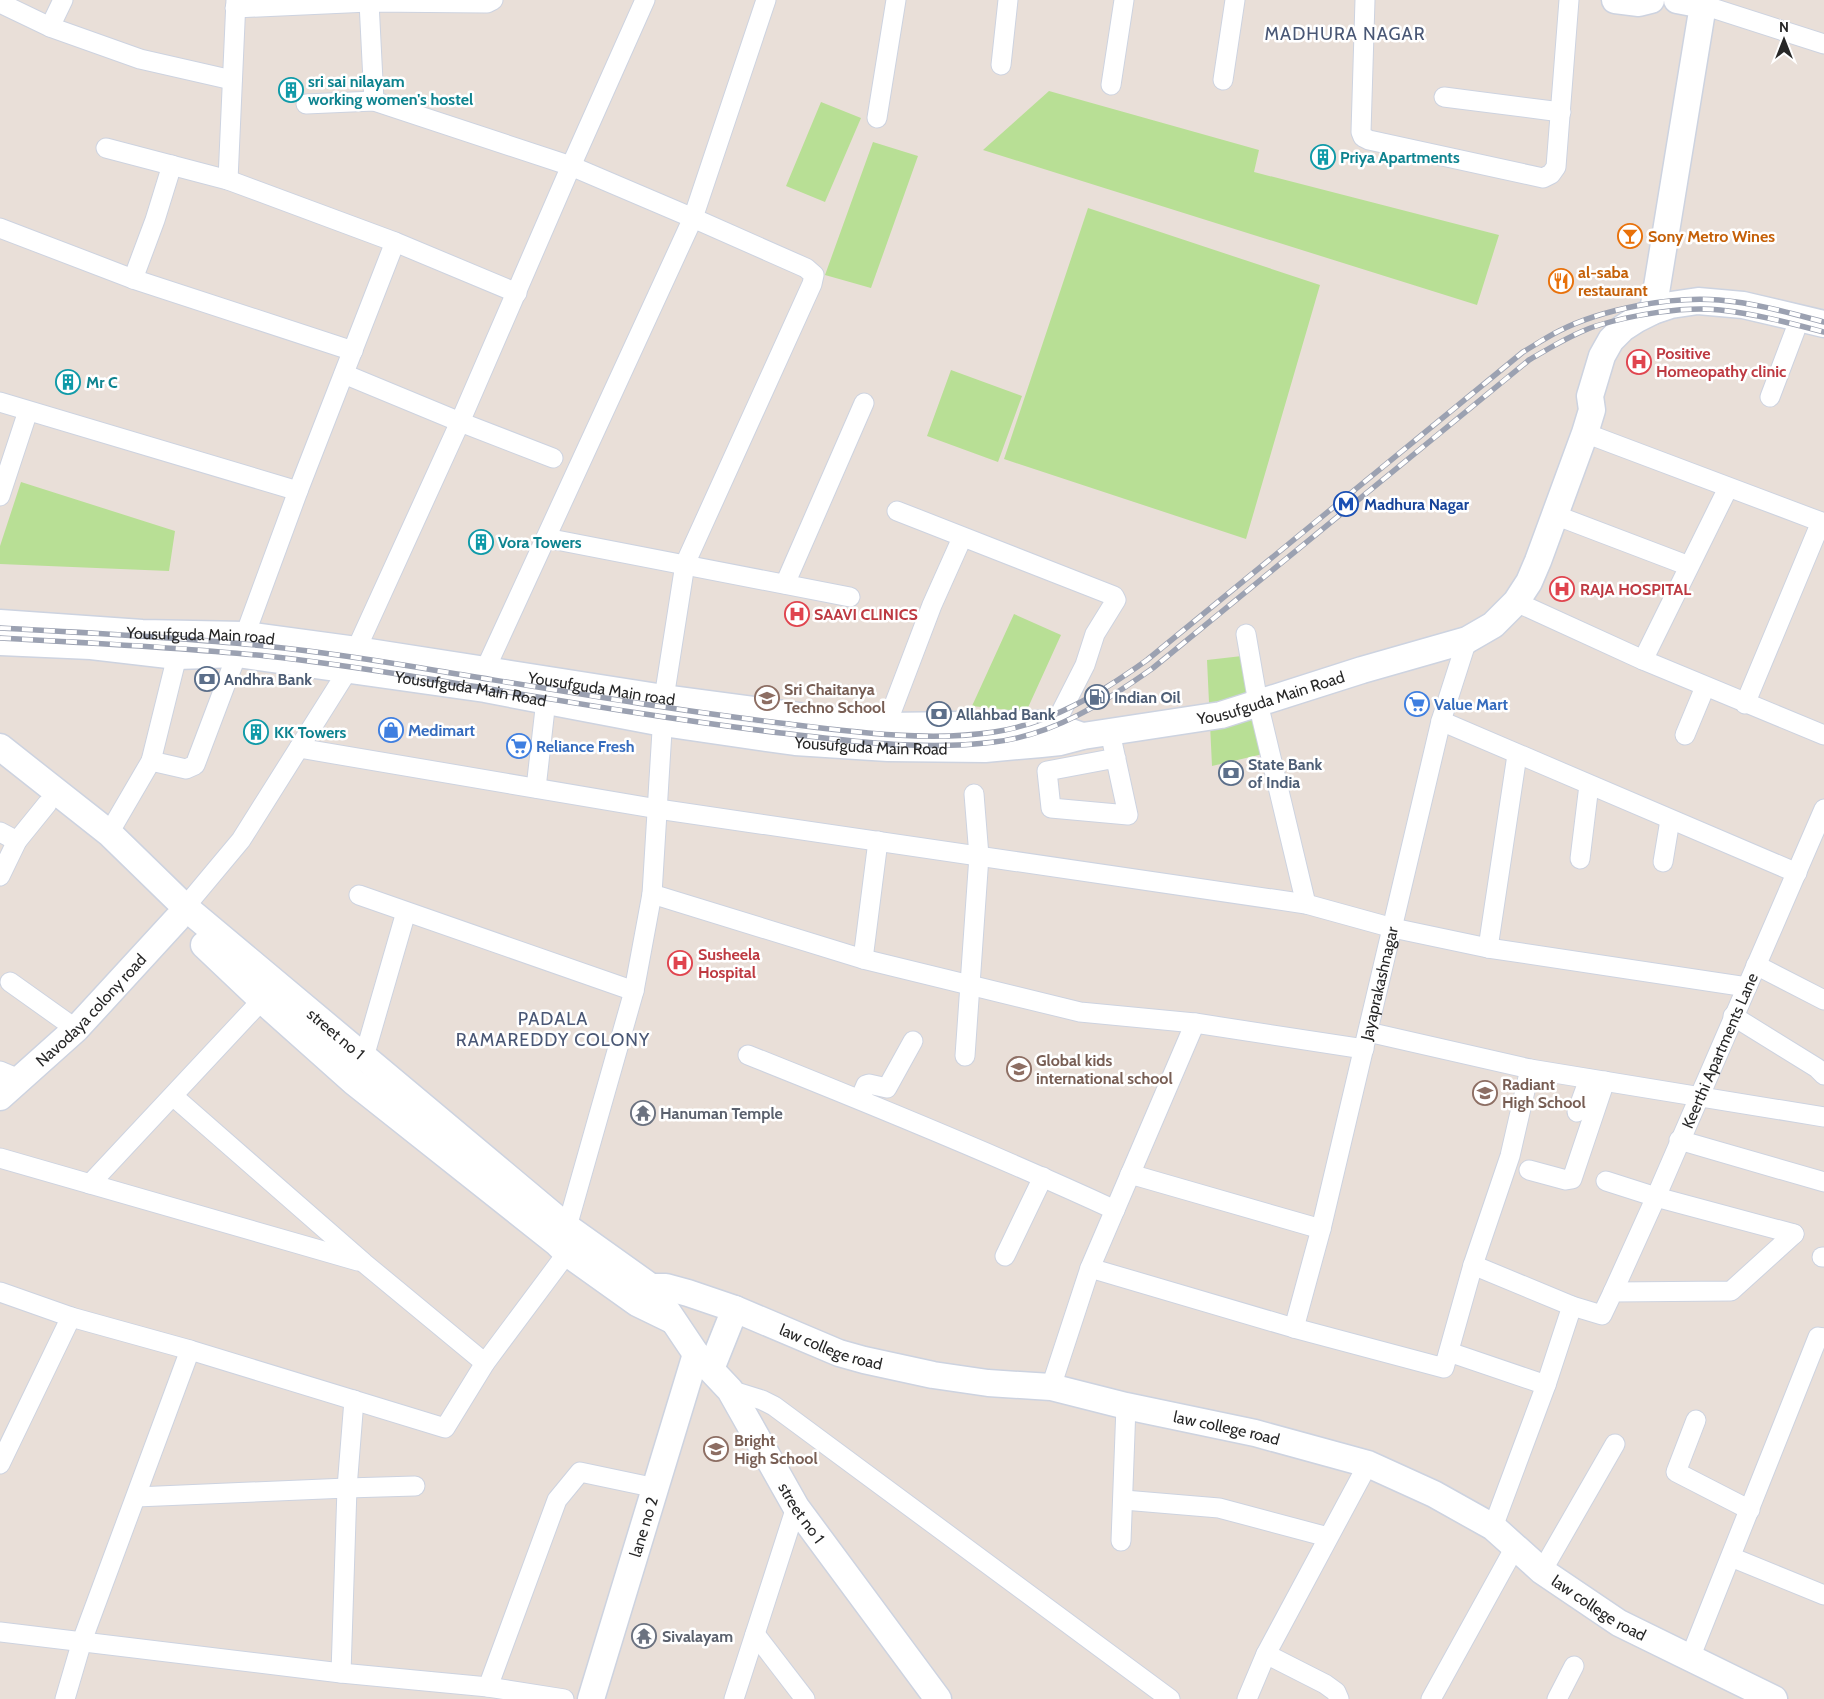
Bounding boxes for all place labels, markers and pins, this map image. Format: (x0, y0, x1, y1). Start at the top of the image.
place label: sri sai nilayam working women's hostel (308, 72, 473, 109)
building icon: sri sai nilayam working women's hostel (278, 77, 304, 103)
building icon: Priya Apartments (1310, 144, 1336, 170)
place label: Priya Apartments (1340, 148, 1460, 167)
bar icon: Sony Metro Wines (1617, 223, 1643, 249)
place label: Sony Metro Wines (1648, 227, 1775, 246)
place label: al-saba restaurant (1578, 263, 1648, 300)
restaurant icon: al-saba restaurant (1548, 268, 1574, 294)
place label: Positive Homeopathy clinic (1656, 344, 1786, 381)
hospital icon: Positive Homeopathy clinic (1626, 349, 1652, 375)
building icon: Mr C (55, 369, 81, 395)
place label: Mr C (86, 373, 118, 392)
metro station icon: Madhura Nagar (1333, 491, 1359, 517)
place label: Madhura Nagar (1364, 495, 1470, 514)
building icon: Vora Towers (468, 529, 494, 555)
place label: Vora Towers (498, 533, 582, 552)
hospital icon: RAJA HOSPITAL (1549, 576, 1575, 602)
place label: RAJA HOSPITAL (1580, 580, 1691, 599)
hospital icon: SAAVI CLINICS (784, 601, 810, 627)
place label: SAAVI CLINICS (814, 605, 918, 624)
bank icon: Andhra Bank (194, 666, 220, 692)
place label: Andhra Bank (224, 670, 312, 689)
place label: Sri Chaitanya Techno School (784, 680, 885, 717)
fuel station icon: Indian Oil (1084, 684, 1110, 710)
school or university icon: Sri Chaitanya Techno School (754, 685, 780, 711)
place label: Indian Oil (1114, 688, 1181, 707)
supermarket icon: Value Mart (1404, 691, 1430, 717)
place label: Value Mart (1434, 695, 1509, 714)
bank icon: Allahbad Bank (926, 701, 952, 727)
place label: Allahbad Bank (956, 705, 1056, 724)
shop icon: Medimart (378, 717, 404, 743)
building icon: KK Towers (243, 719, 269, 745)
place label: Medimart (408, 721, 475, 740)
place label: KK Towers (274, 723, 346, 742)
supermarket icon: Reliance Fresh (506, 733, 532, 759)
place label: Reliance Fresh (536, 737, 635, 756)
place label: State Bank of India (1248, 755, 1323, 792)
bank icon: State Bank of India (1218, 760, 1244, 786)
place label: Susheela Hospital (698, 945, 760, 982)
hospital icon: Susheela Hospital (667, 950, 693, 976)
place label: Global kids international school (1036, 1051, 1173, 1088)
school or university icon: Global kids international school (1006, 1056, 1032, 1082)
place label: Radiant High School (1502, 1075, 1586, 1112)
school or university icon: Radiant High School (1472, 1080, 1498, 1106)
temple icon: Hanuman Temple (630, 1100, 656, 1126)
place label: Hanuman Temple (660, 1104, 783, 1123)
place label: Bright High School (734, 1431, 818, 1468)
school or university icon: Bright High School (703, 1436, 729, 1462)
temple icon: Sivalayam (631, 1623, 657, 1649)
place label: Sivalayam (662, 1627, 733, 1646)

